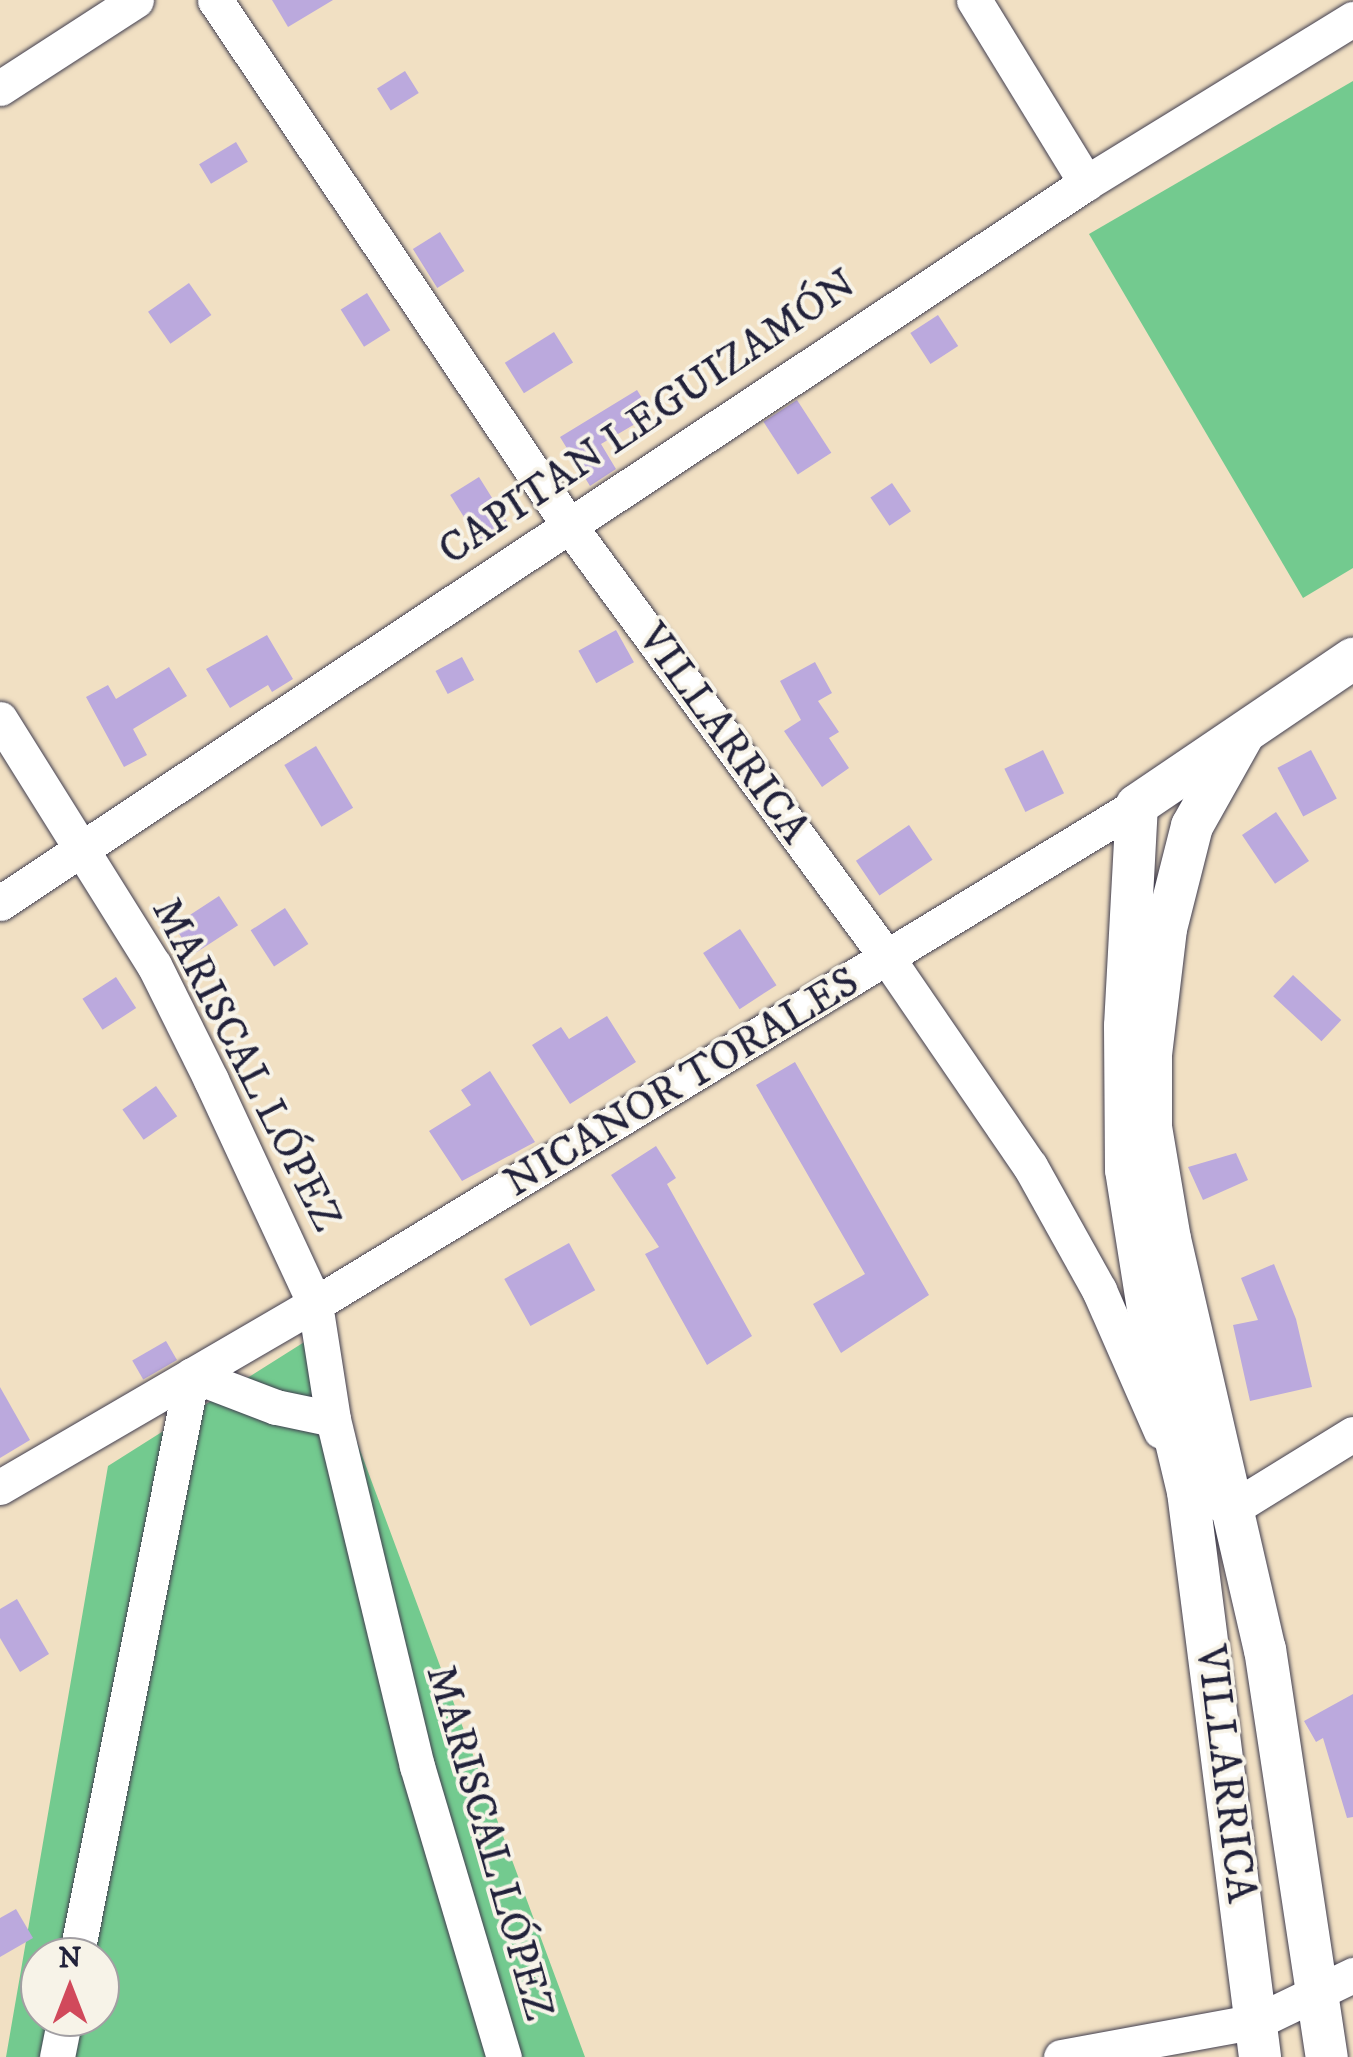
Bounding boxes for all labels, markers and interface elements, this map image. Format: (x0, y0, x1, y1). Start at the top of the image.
street label: CAPITAN LEGUIZAMÓN (430, 260, 866, 576)
street label: VILLARRICA (626, 614, 820, 854)
street label: MARISCAL LÓPEZ (140, 890, 352, 1240)
street label: NICANOR TORALES (496, 957, 868, 1209)
street label: VILLARRICA (1184, 1642, 1266, 1906)
street label: MARISCAL LÓPEZ (414, 1660, 564, 2026)
north arrow (20, 1937, 120, 2037)
text: N (59, 1941, 81, 1976)

